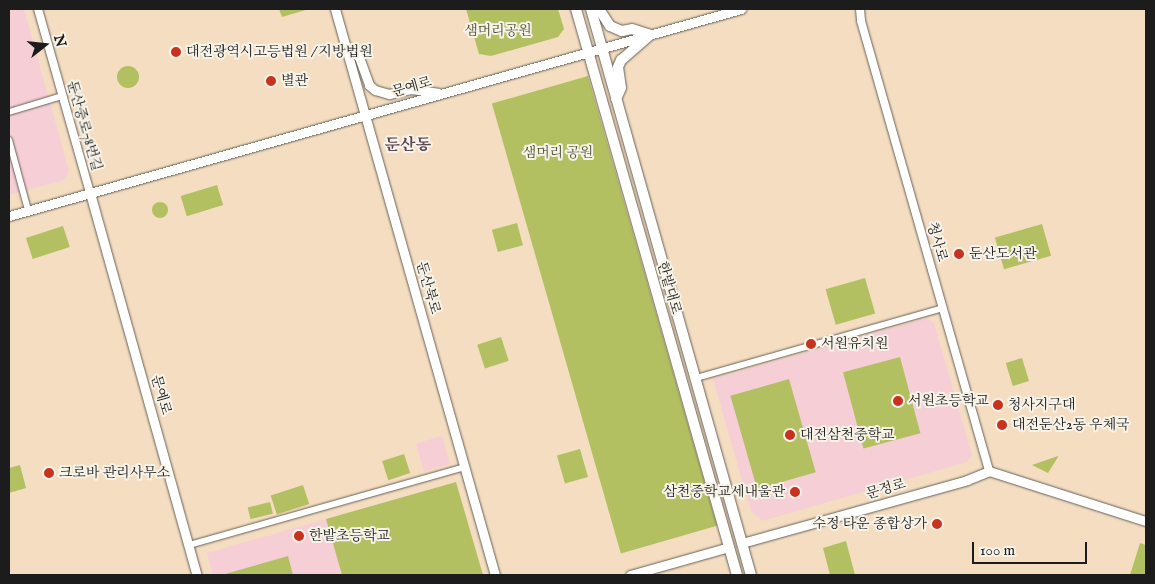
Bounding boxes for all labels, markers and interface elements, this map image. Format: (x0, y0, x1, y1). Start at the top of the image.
north arrow (20, 20, 70, 70)
park label: 샘머리공원 (464, 23, 532, 39)
text: N (49, 33, 70, 49)
place label: 대전광역시고등법원 / 지방법원 (186, 44, 373, 60)
marker: 대전광역시고등법원 / 지방법원 (170, 46, 182, 58)
place label: 별관 (281, 73, 308, 89)
street label: 문예로 (390, 73, 434, 101)
marker: 별관 (265, 75, 277, 87)
street label: 둔산중로78번길 (63, 79, 105, 173)
district label: 둔산동 (385, 136, 431, 156)
park label: 샘머리 공원 (523, 145, 593, 161)
street label: 청사로 (923, 220, 951, 264)
place label: 둔산도서관 (969, 246, 1037, 262)
marker: 둔산도서관 (953, 248, 965, 260)
street label: 둔산북로 (412, 260, 444, 316)
street label: 한밭대로 (653, 260, 685, 316)
place label: 서원유치원 (821, 336, 889, 352)
marker: 서원유치원 (805, 338, 817, 350)
street label: 문예로 (147, 373, 175, 417)
place label: 서원초등학교 (908, 393, 989, 409)
marker: 서원초등학교 (892, 395, 904, 407)
place label: 청사지구대 (1008, 397, 1076, 413)
marker: 청사지구대 (992, 399, 1004, 411)
place label: 대전둔산2동 우체국 (1012, 417, 1130, 433)
marker: 대전둔산2동 우체국 (996, 419, 1008, 431)
place label: 대전삼천중학교 (800, 427, 895, 443)
marker: 대전삼천중학교 (784, 429, 796, 441)
place label: 크로바 관리사무소 (59, 465, 170, 481)
marker: 크로바 관리사무소 (43, 467, 55, 479)
street label: 문정로 (864, 475, 908, 503)
place label: 삼천중학교세내울관 (663, 484, 785, 500)
marker: 삼천중학교세내울관 (789, 486, 801, 498)
place label: 수정 타운 종합상가 (813, 516, 927, 532)
marker: 수정 타운 종합상가 (931, 518, 943, 530)
place label: 한밭초등학교 (309, 528, 390, 544)
marker: 한밭초등학교 (293, 530, 305, 542)
scale bar (975, 532, 1090, 564)
text: 100 m (980, 541, 1015, 560)

